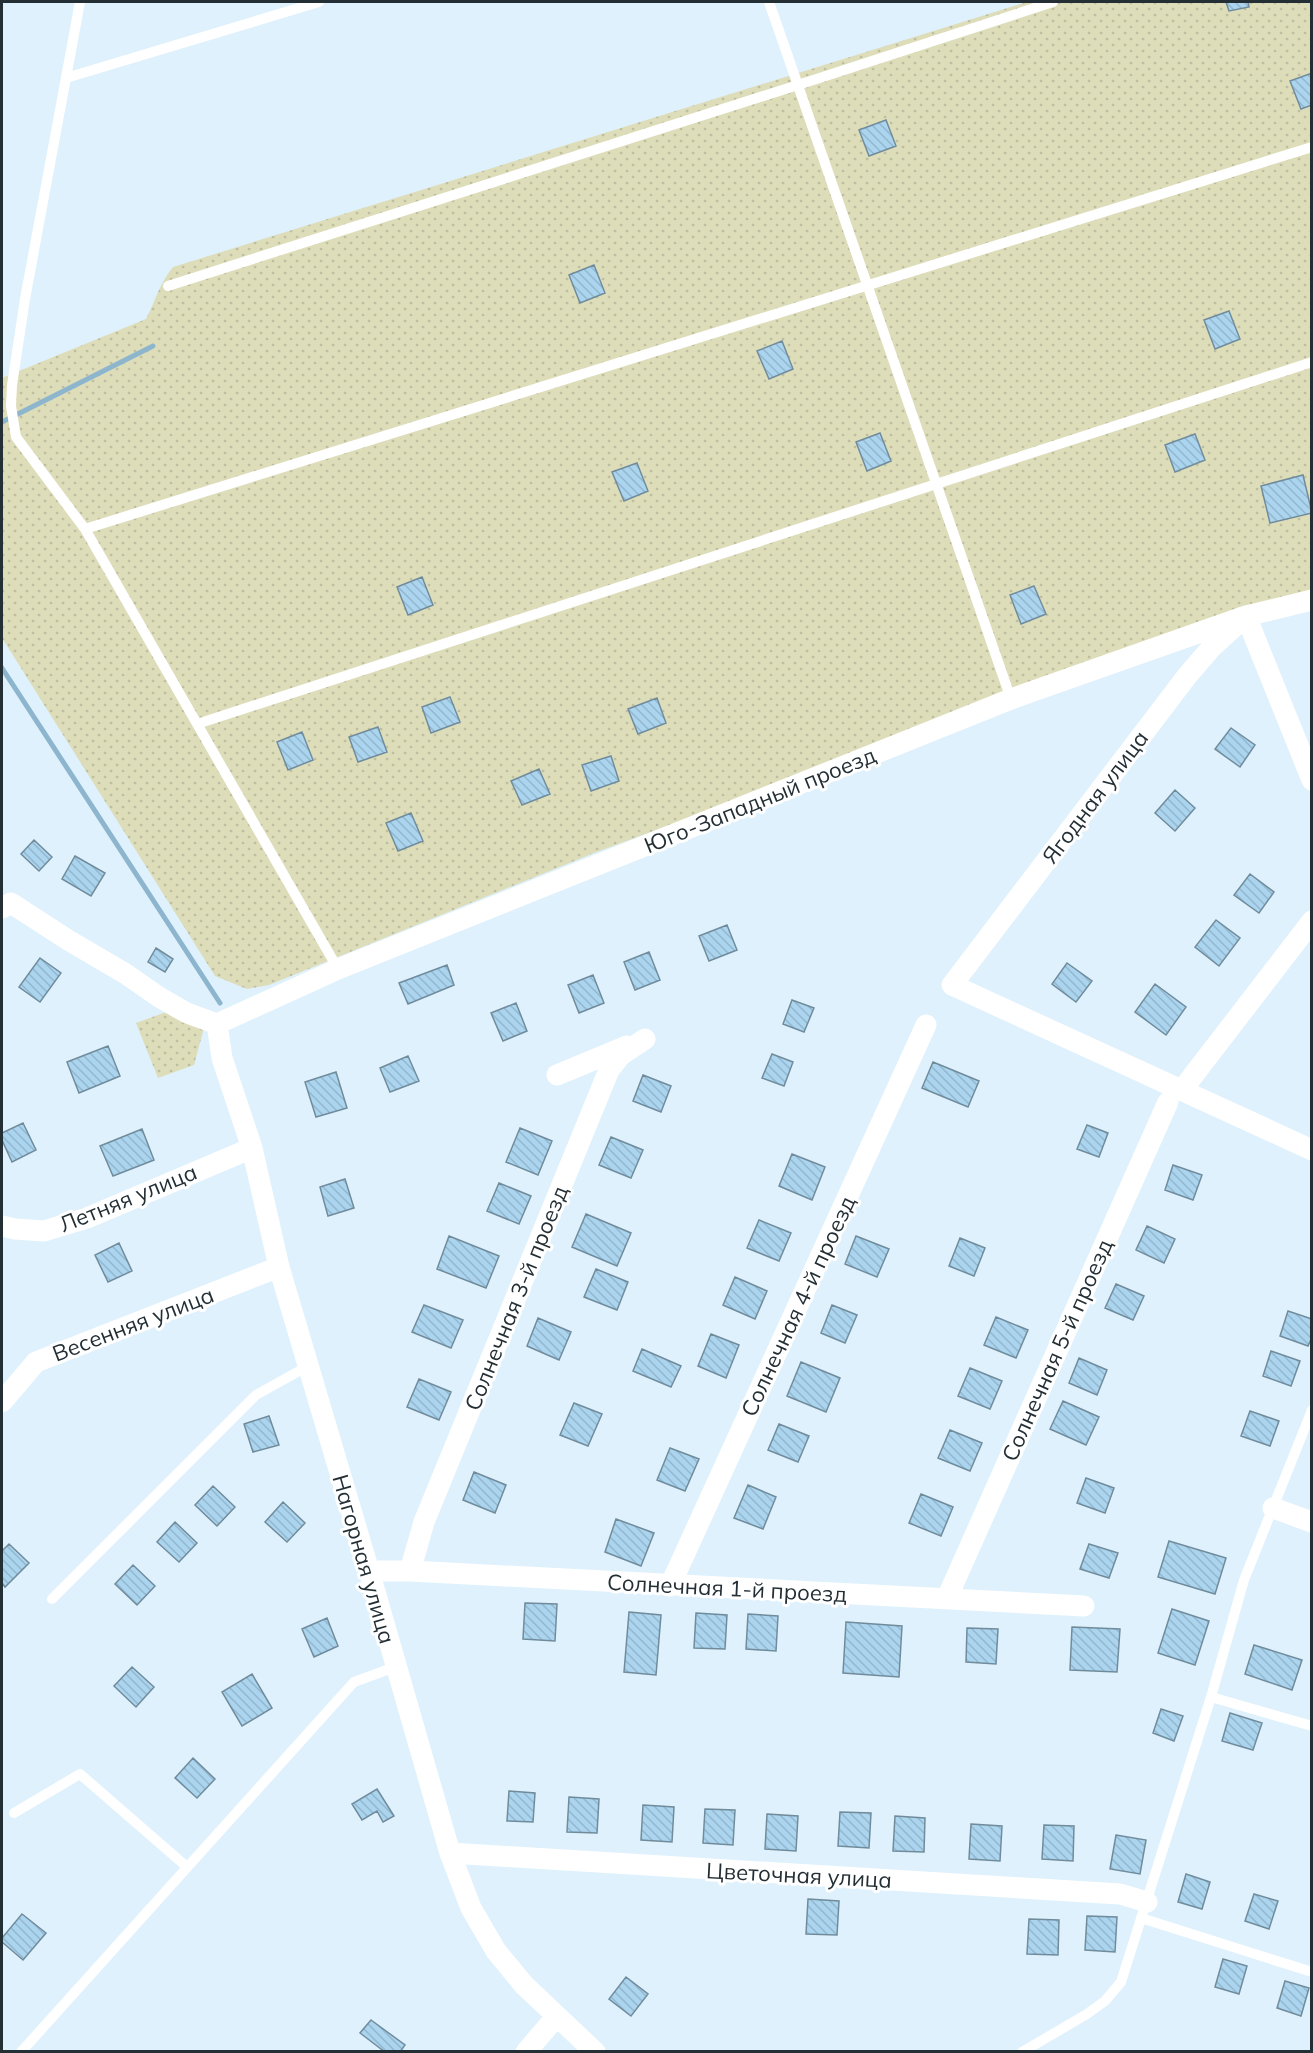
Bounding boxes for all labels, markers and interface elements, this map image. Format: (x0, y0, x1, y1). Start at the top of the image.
street label: Ягодная улица (1036, 725, 1154, 869)
street label: Юго-Западный проезд (640, 741, 880, 859)
street label: Летняя улица (55, 1158, 201, 1238)
street label: Солнечная 3-й проезд (458, 1181, 574, 1415)
street label: Солнечная 4-й проезд (735, 1191, 861, 1421)
street label: Солнечная 5-й проезд (995, 1235, 1119, 1465)
street label: Весенняя улица (48, 1280, 218, 1368)
street label: Нагорная улица (326, 1471, 402, 1647)
street label: Солнечная 1-й проезд (606, 1568, 848, 1608)
street label: Цветочная улица (705, 1856, 893, 1894)

